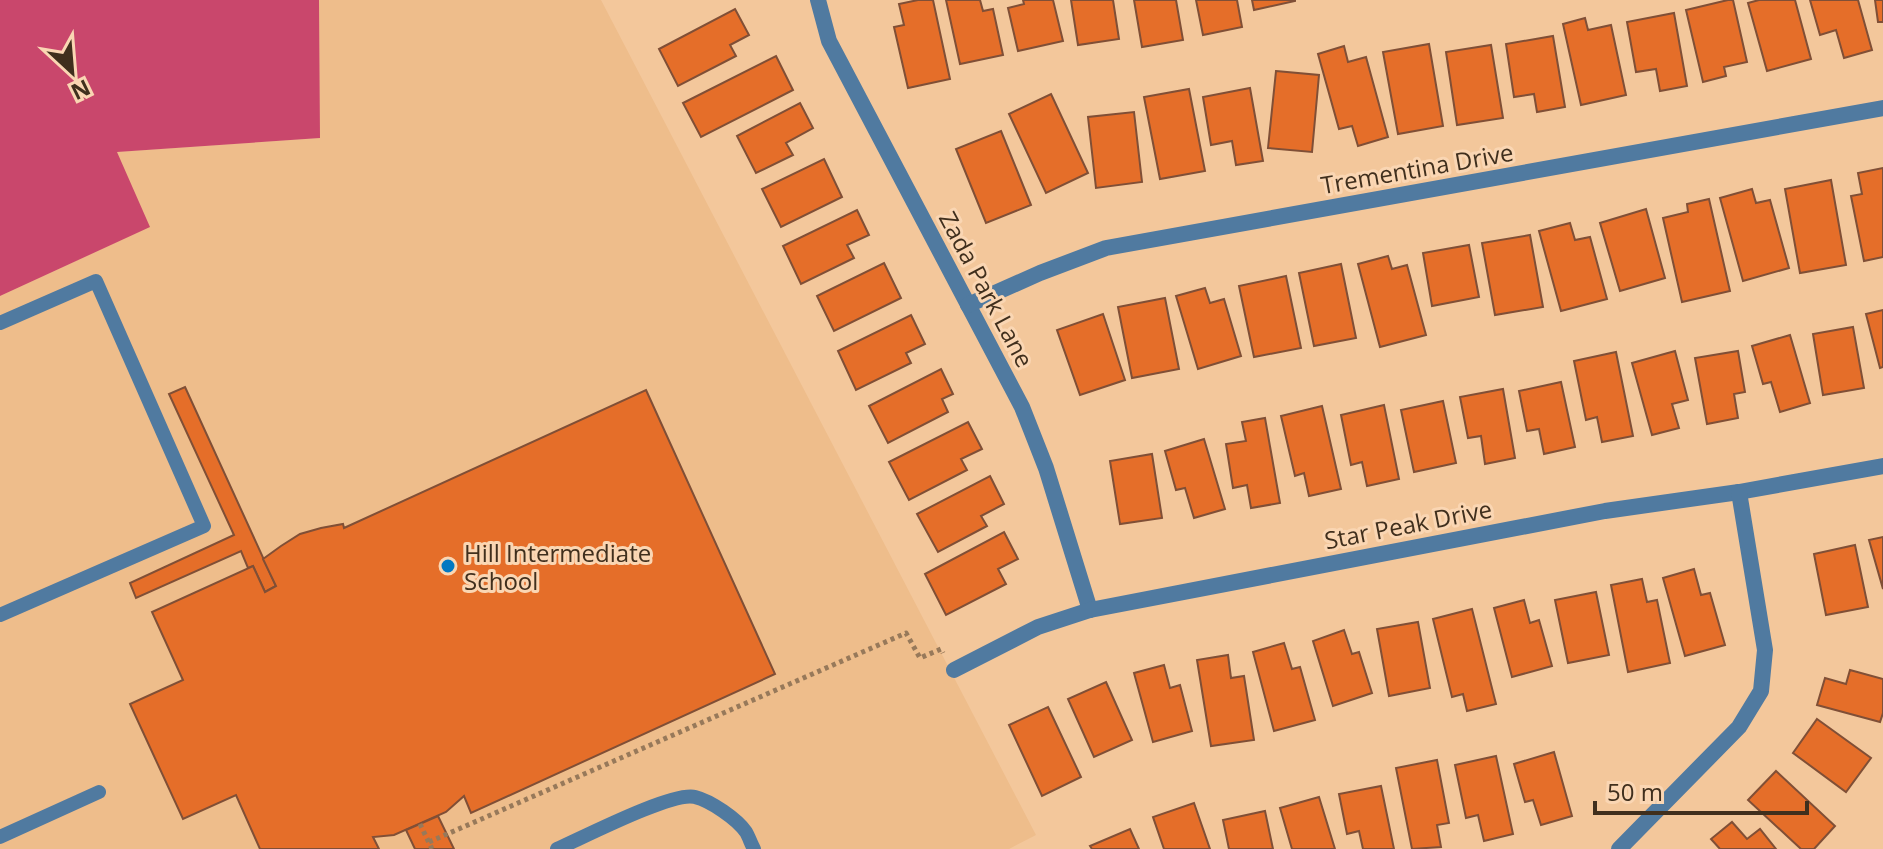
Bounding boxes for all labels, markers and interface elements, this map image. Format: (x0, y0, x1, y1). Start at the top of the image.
north arrow (32, 32, 112, 112)
text: N (67, 73, 96, 108)
street label: Trementina Drive (1318, 135, 1516, 201)
street label: Zada Park Lane (932, 205, 1042, 373)
street label: Star Peak Drive (1321, 492, 1495, 556)
place label: Hill Intermediate School (464, 536, 651, 597)
marker: Hill Intermediate School (439, 557, 457, 575)
scale bar (1595, 765, 1807, 815)
text: 50 m (1607, 775, 1663, 808)

